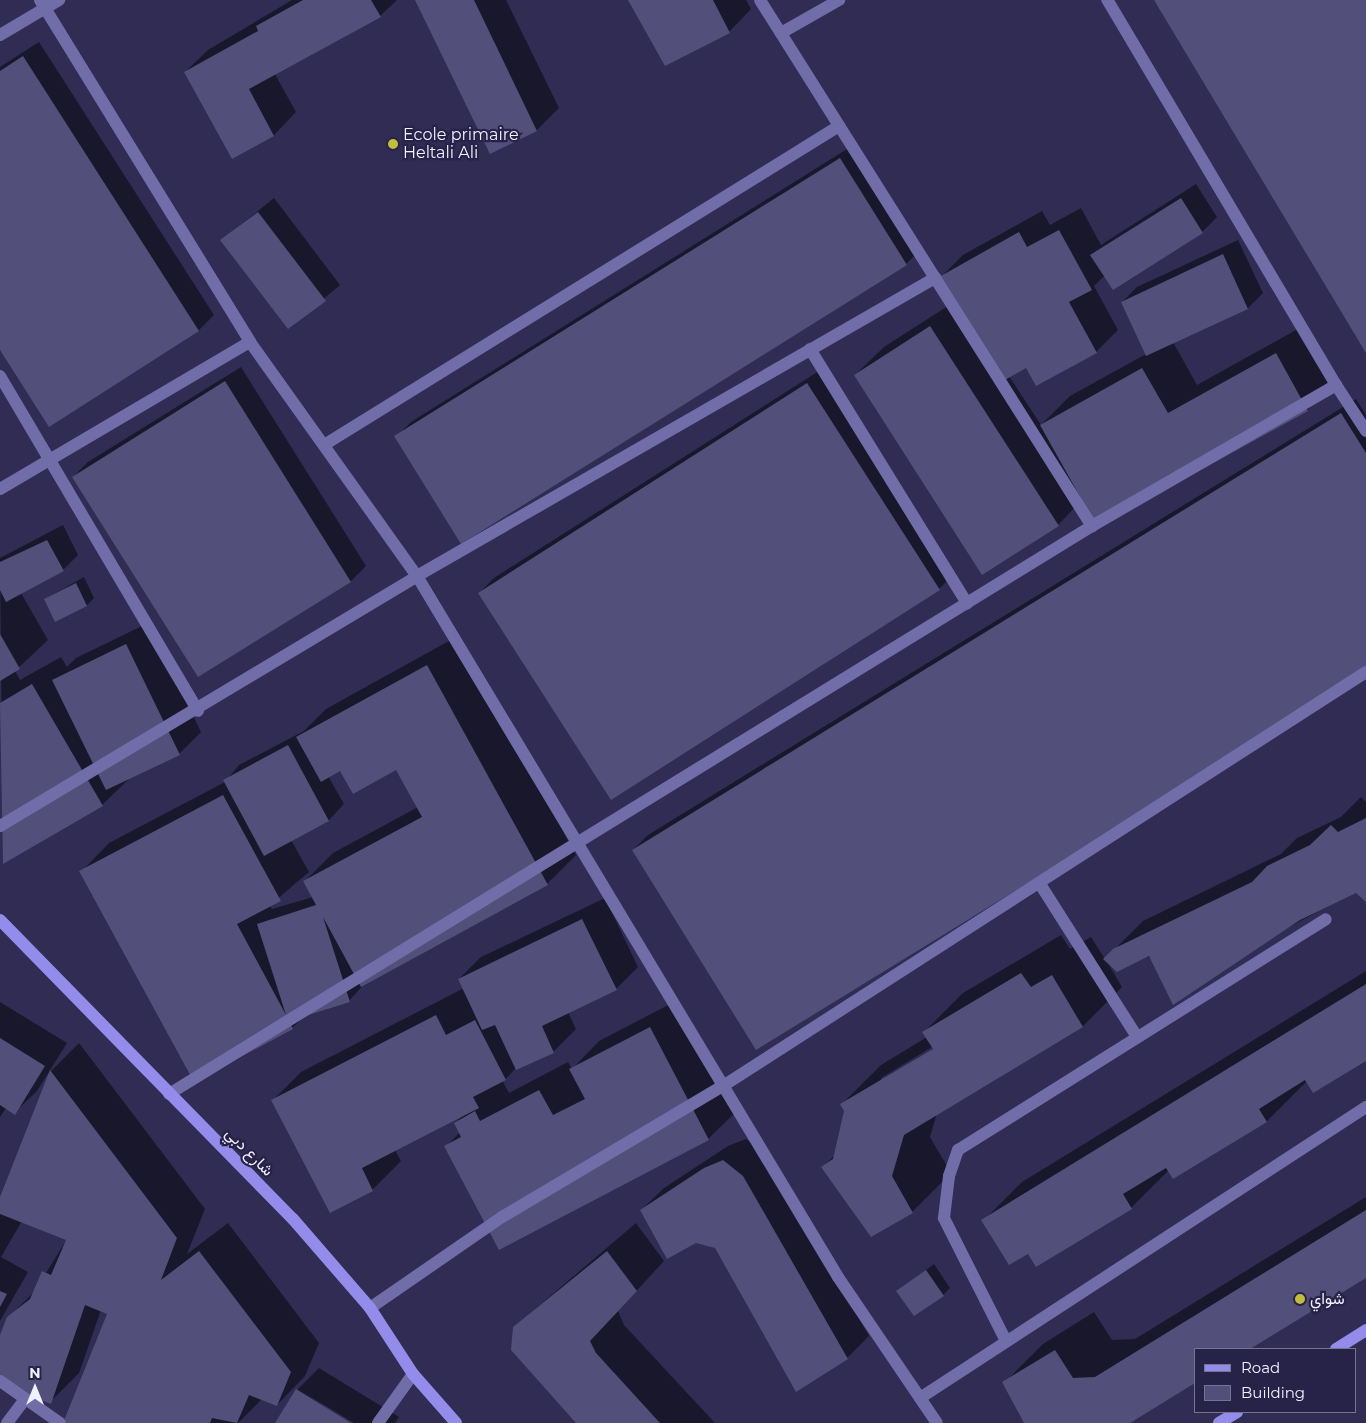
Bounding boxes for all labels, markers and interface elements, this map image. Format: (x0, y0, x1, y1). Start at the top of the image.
place label: Ecole primaire Heltali Ali (403, 125, 519, 163)
marker: Ecole primaire Heltali Ali (387, 138, 399, 150)
street label: شارع دبي (221, 1124, 277, 1180)
place label: شواي (1310, 1289, 1345, 1309)
marker: شواي (1294, 1293, 1306, 1305)
legend (1194, 1348, 1356, 1413)
text: Road (1241, 1358, 1280, 1377)
north arrow (10, 1363, 60, 1413)
text: N (29, 1364, 41, 1382)
text: Building (1241, 1383, 1305, 1402)

